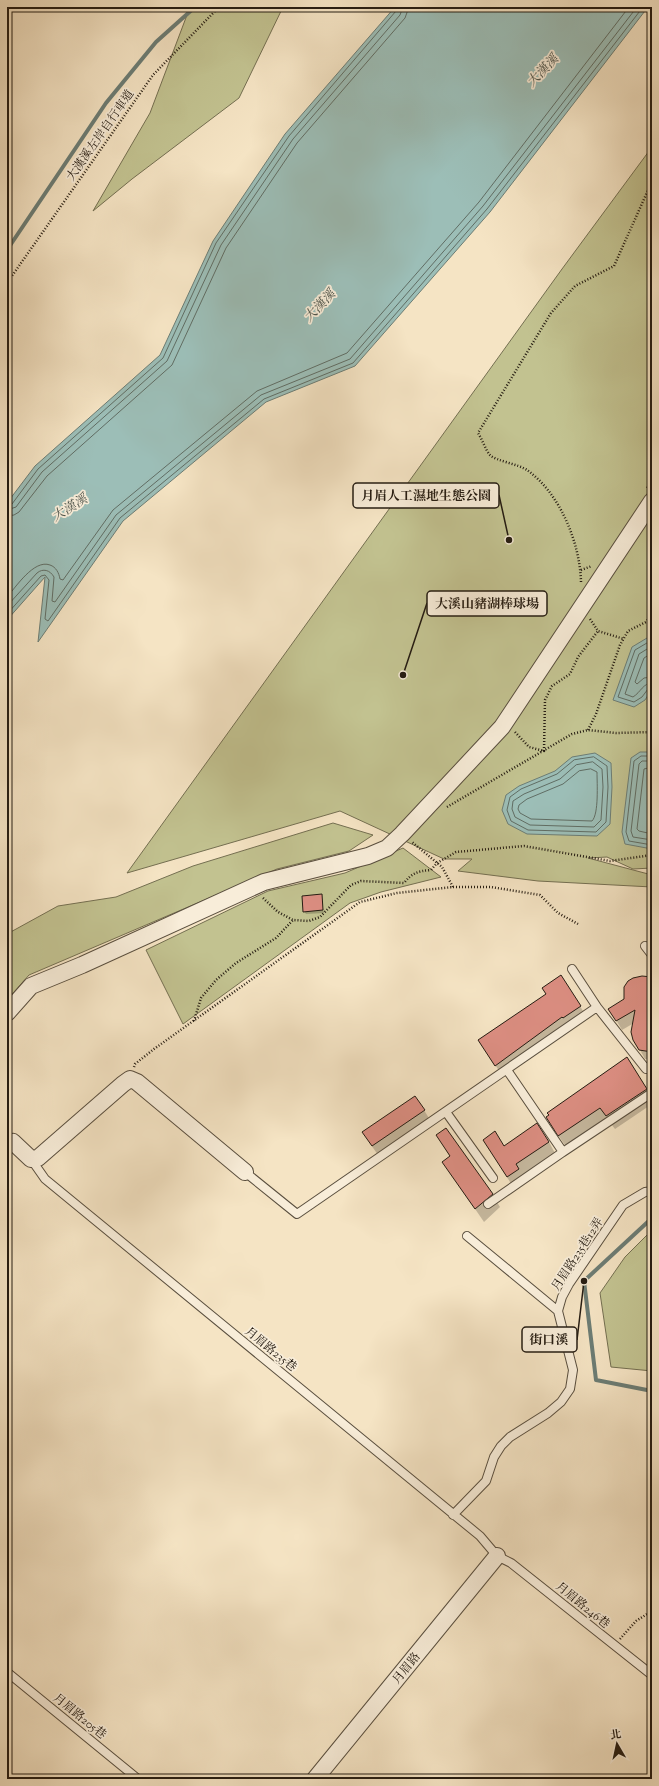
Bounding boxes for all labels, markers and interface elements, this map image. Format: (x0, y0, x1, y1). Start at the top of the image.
water label: 大漢溪 (523, 50, 565, 92)
street label: 大漢溪左岸自行車道 (62, 86, 139, 185)
water label: 大漢溪 (300, 285, 342, 327)
callout: 月眉人工濕地生態公園 (353, 483, 499, 508)
text: 月眉人工濕地生態公園 (361, 488, 491, 506)
water label: 大漢溪 (49, 490, 93, 527)
callout: 大溪山豬湖棒球場 (427, 591, 547, 616)
text: 大溪山豬湖棒球場 (435, 596, 539, 614)
street label: 月眉路235巷12弄 (547, 1214, 608, 1295)
street label: 月眉路235巷 (240, 1323, 300, 1376)
callout: 街口溪 (522, 1327, 577, 1352)
text: 街口溪 (529, 1332, 569, 1350)
street label: 月眉路246巷 (551, 1578, 613, 1633)
street label: 月眉路 (388, 1649, 425, 1688)
street label: 月眉路205巷 (49, 1690, 110, 1744)
north arrow (597, 1724, 637, 1764)
text: 北 (609, 1726, 622, 1744)

